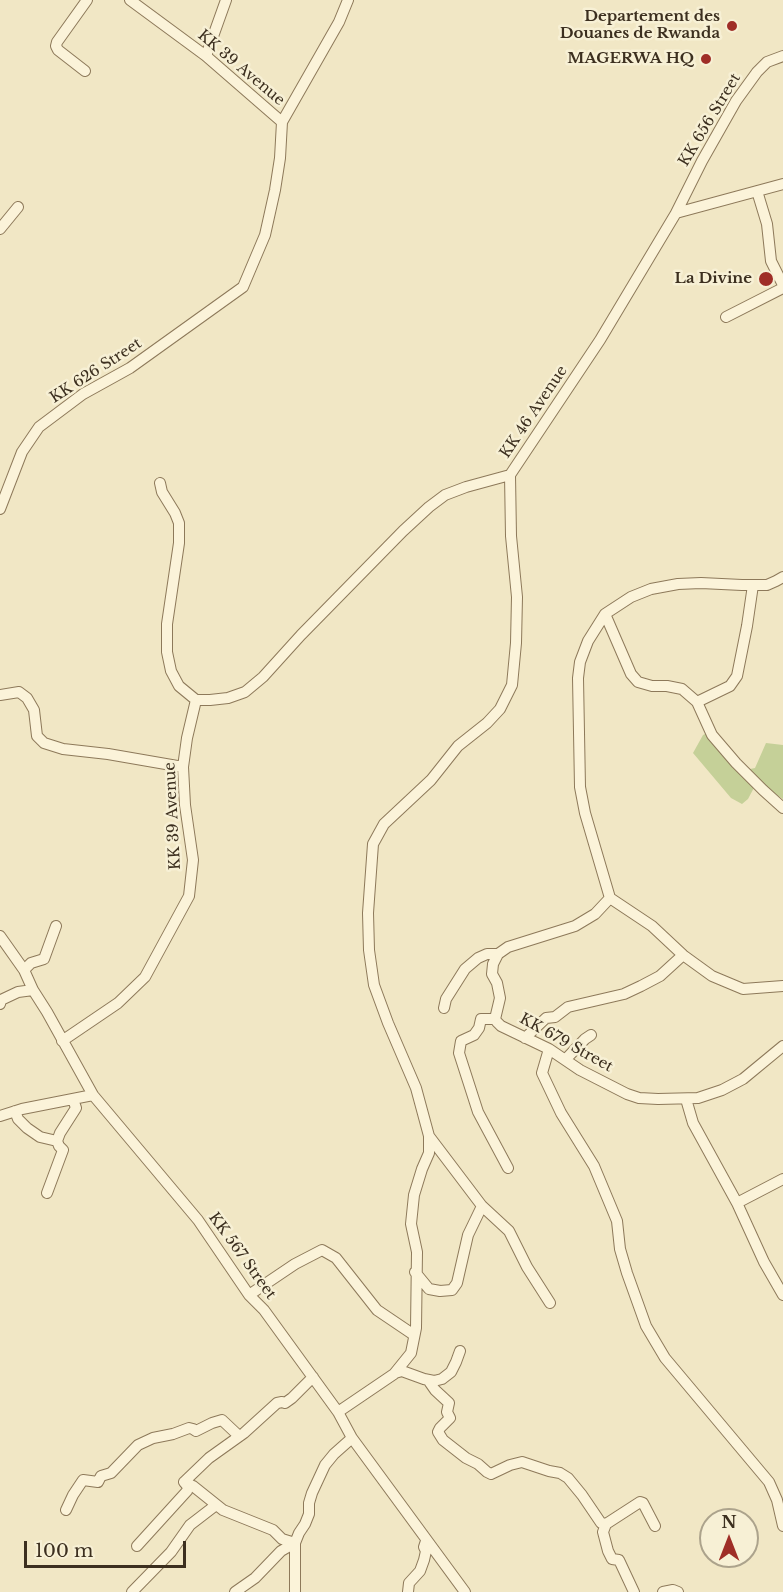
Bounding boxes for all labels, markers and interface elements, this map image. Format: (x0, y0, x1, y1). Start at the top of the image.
place label: Departement des Douanes de Rwanda (560, 8, 720, 43)
marker: Departement des Douanes de Rwanda (725, 19, 739, 33)
street label: KK 39 Avenue (194, 26, 288, 110)
place label: MAGERWA HQ (567, 50, 694, 68)
marker: MAGERWA HQ (699, 52, 713, 66)
street label: KK 656 Street (675, 70, 745, 170)
place label: La Divine (675, 270, 752, 288)
marker: La Divine (757, 270, 775, 288)
street label: KK 626 Street (47, 335, 145, 407)
street label: KK 46 Avenue (496, 362, 572, 462)
street label: KK 39 Avenue (161, 762, 185, 870)
street label: KK 679 Street (516, 1010, 616, 1076)
street label: KK 567 Street (205, 1209, 279, 1303)
north arrow (699, 1508, 759, 1568)
text: N (721, 1512, 737, 1532)
scale bar (27, 1529, 189, 1567)
text: 100 m (35, 1540, 93, 1562)

